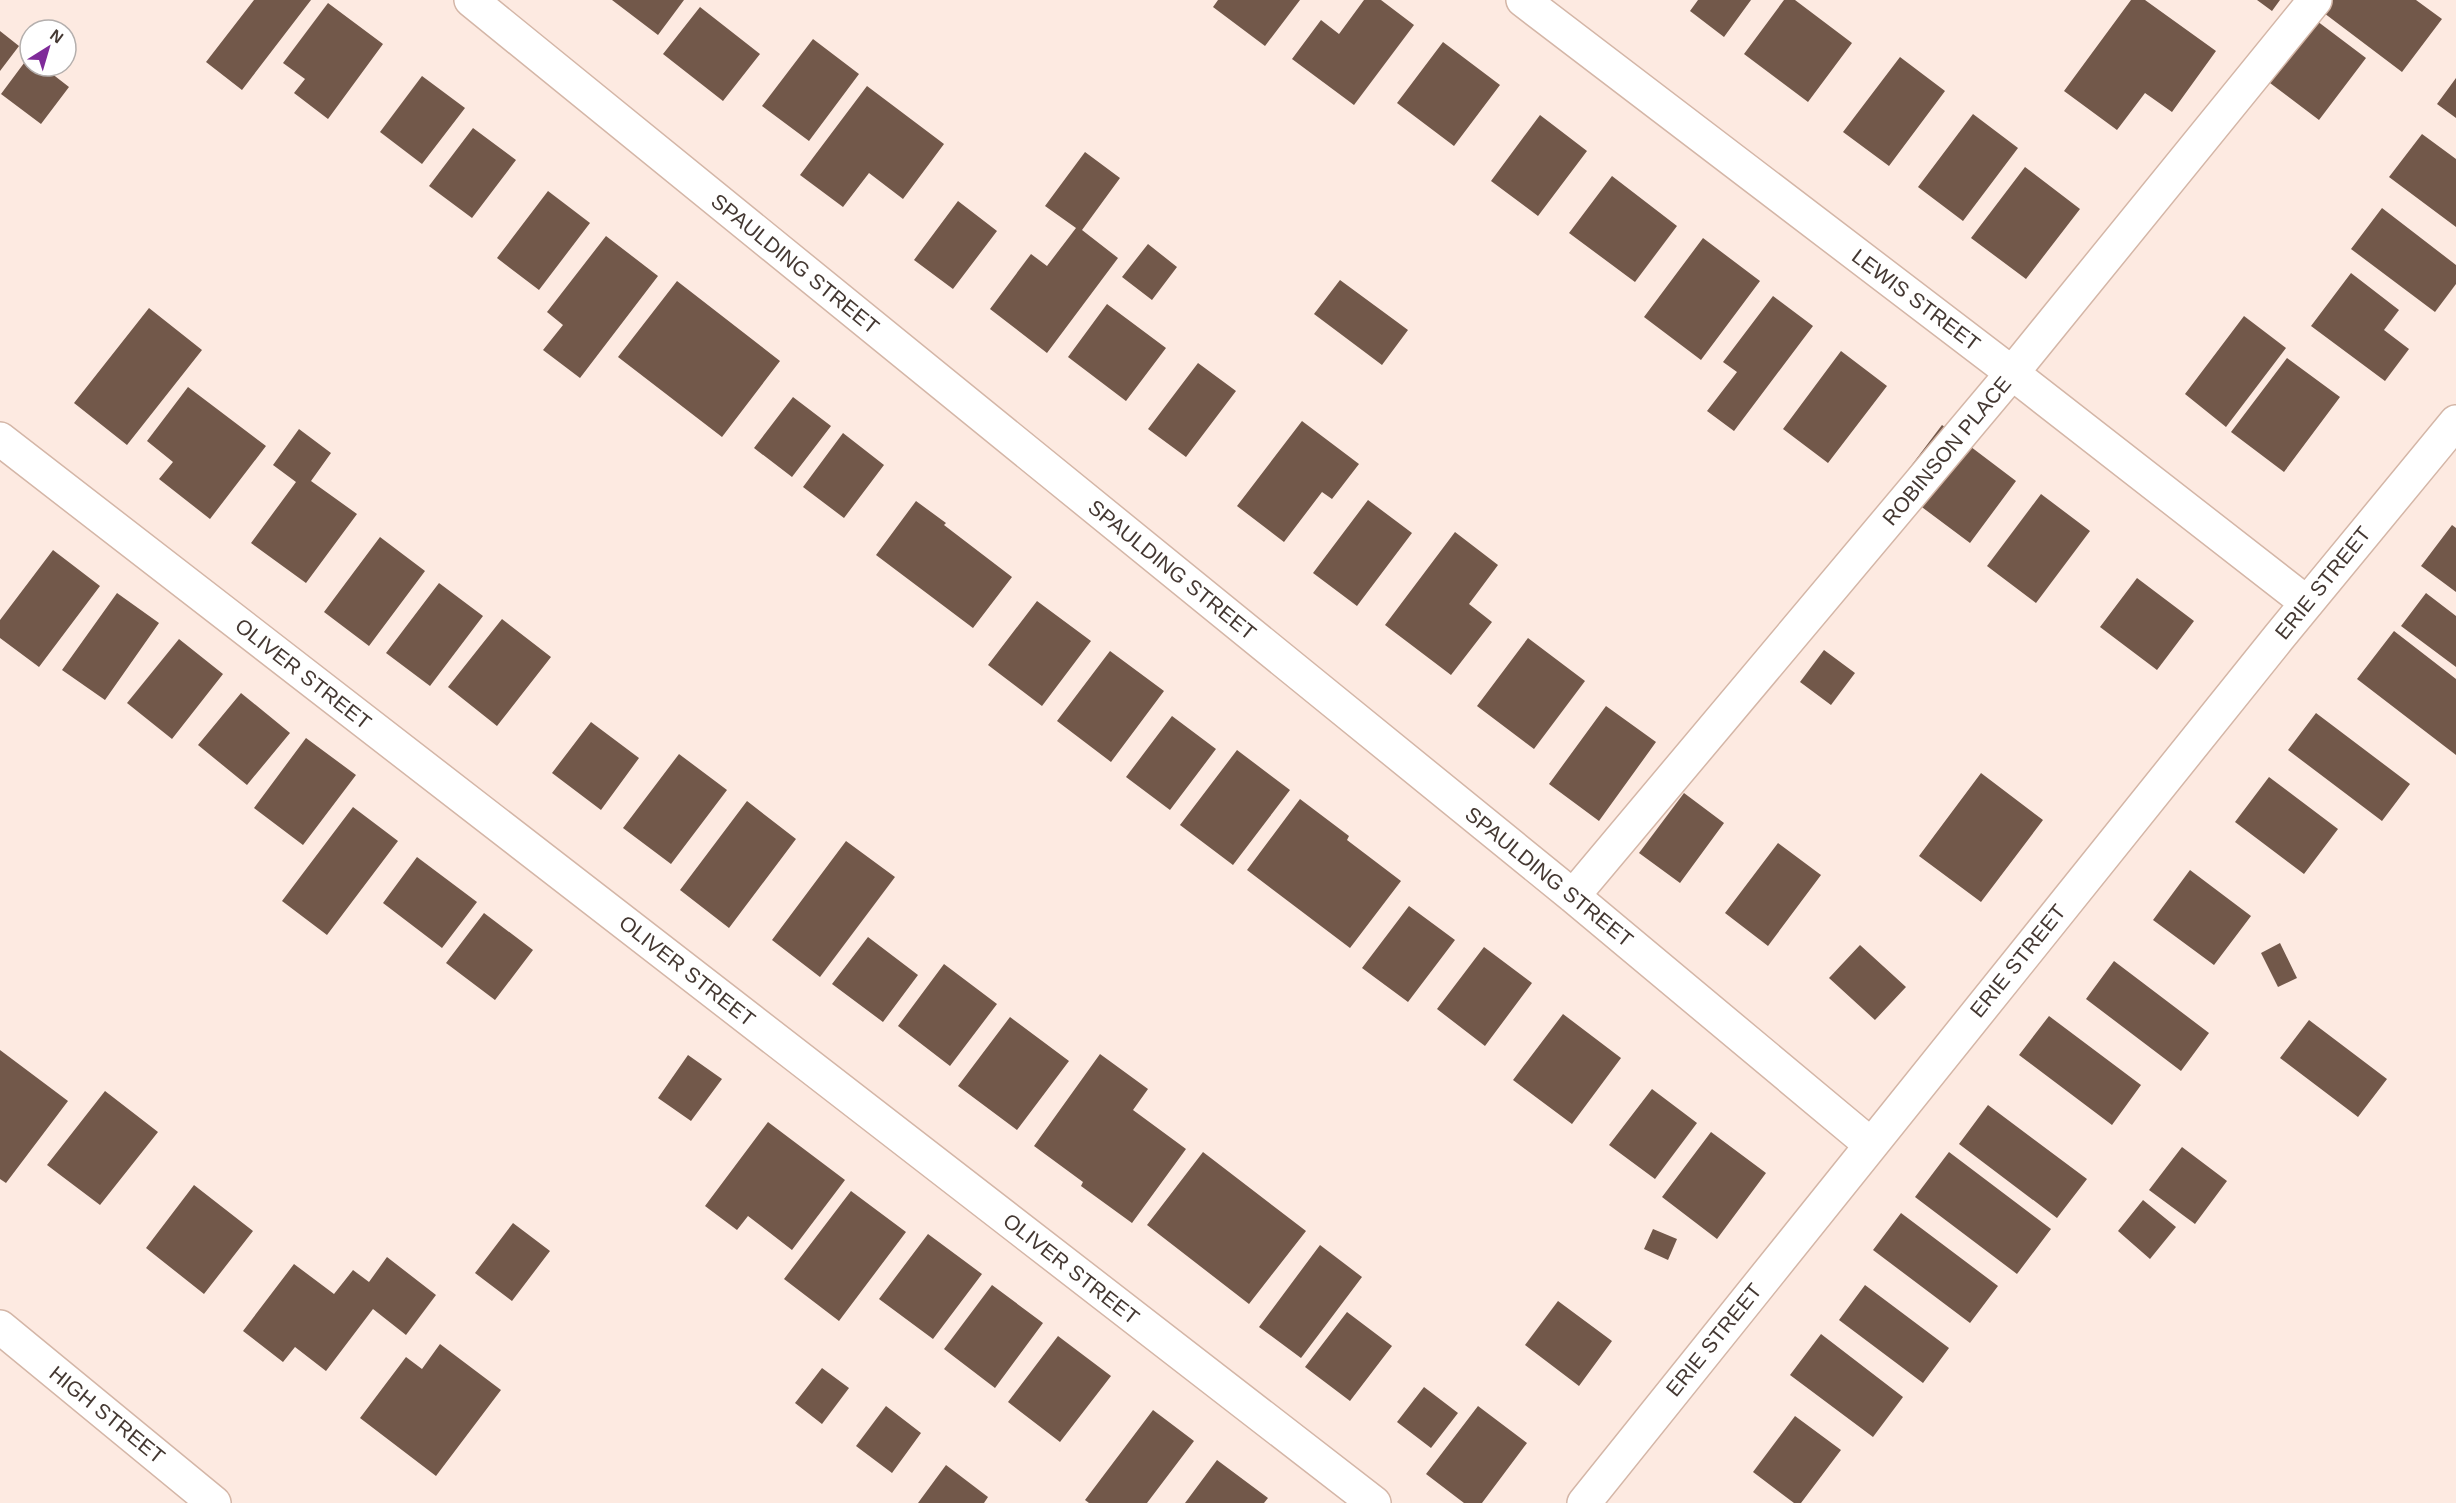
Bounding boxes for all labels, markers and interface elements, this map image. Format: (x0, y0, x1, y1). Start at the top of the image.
north arrow (18, 18, 78, 78)
text: N (47, 26, 66, 47)
street label: SPAULDING STREET (707, 189, 884, 338)
street label: LEWIS STREET (1848, 244, 1985, 355)
street label: ROBINSON PLACE (1878, 372, 2015, 530)
street label: SPAULDING STREET (1084, 495, 1261, 644)
street label: ERIE STREET (2270, 522, 2375, 643)
street label: OLIVER STREET (231, 614, 376, 734)
street label: SPAULDING STREET (1461, 802, 1638, 951)
street label: ERIE STREET (1965, 900, 2070, 1021)
street label: OLIVER STREET (615, 911, 760, 1031)
street label: OLIVER STREET (999, 1209, 1144, 1329)
street label: ERIE STREET (1661, 1279, 1766, 1400)
street label: HIGH STREET (45, 1361, 170, 1468)

